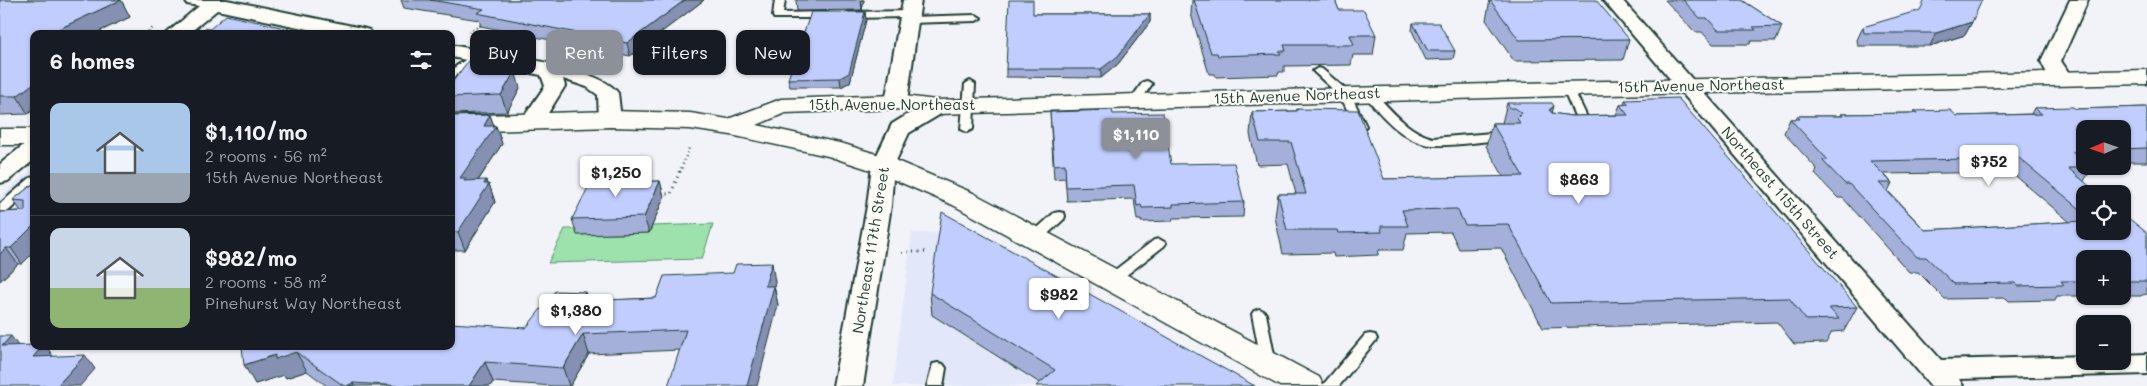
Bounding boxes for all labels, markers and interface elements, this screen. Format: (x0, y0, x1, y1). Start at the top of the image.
chip: Buy (470, 30, 536, 75)
chip: Rent (546, 30, 623, 75)
chip: Filters (633, 30, 726, 75)
chip: New (736, 30, 810, 75)
icon: filters (407, 46, 435, 74)
text: 6 homes (50, 47, 135, 74)
street label: 15th Avenue Northeast (1617, 74, 1785, 96)
street label: 15th Avenue Northeast (1213, 82, 1381, 108)
street label: 15th Avenue Northeast (808, 94, 976, 114)
text: $1,110/mo (205, 118, 308, 145)
pin: $1,110 (1095, 118, 1177, 160)
north arrow (2076, 120, 2131, 175)
map controls (2076, 120, 2131, 370)
street label: Northeast 115th Street (1718, 122, 1844, 263)
icon: home (90, 123, 150, 183)
text: $1,110 (1113, 123, 1159, 144)
pin: $752 (1959, 144, 2019, 187)
text: 2 rooms · 56 m² (205, 145, 327, 166)
text: $752 (1970, 150, 2008, 171)
pin: $1,250 (575, 156, 657, 198)
text: $1,250 (591, 161, 641, 182)
pin: $863 (1549, 162, 1609, 205)
street label: Northeast 117th Street (847, 165, 893, 335)
text: 15th Avenue Northeast (205, 166, 383, 187)
text: $863 (1559, 168, 1599, 189)
button: locate (2076, 185, 2131, 240)
text: $982/mo (205, 244, 297, 271)
icon: home (90, 248, 150, 308)
button: + (2076, 250, 2131, 305)
text: 2 rooms · 58 m² (205, 271, 327, 292)
pin: $982 (1029, 278, 1089, 320)
text: $982 (1040, 283, 1078, 304)
text: Pinehurst Way Northeast (205, 292, 402, 313)
pin: $1,380 (535, 294, 617, 336)
text: $1,380 (550, 299, 602, 320)
button: − (2076, 315, 2131, 370)

